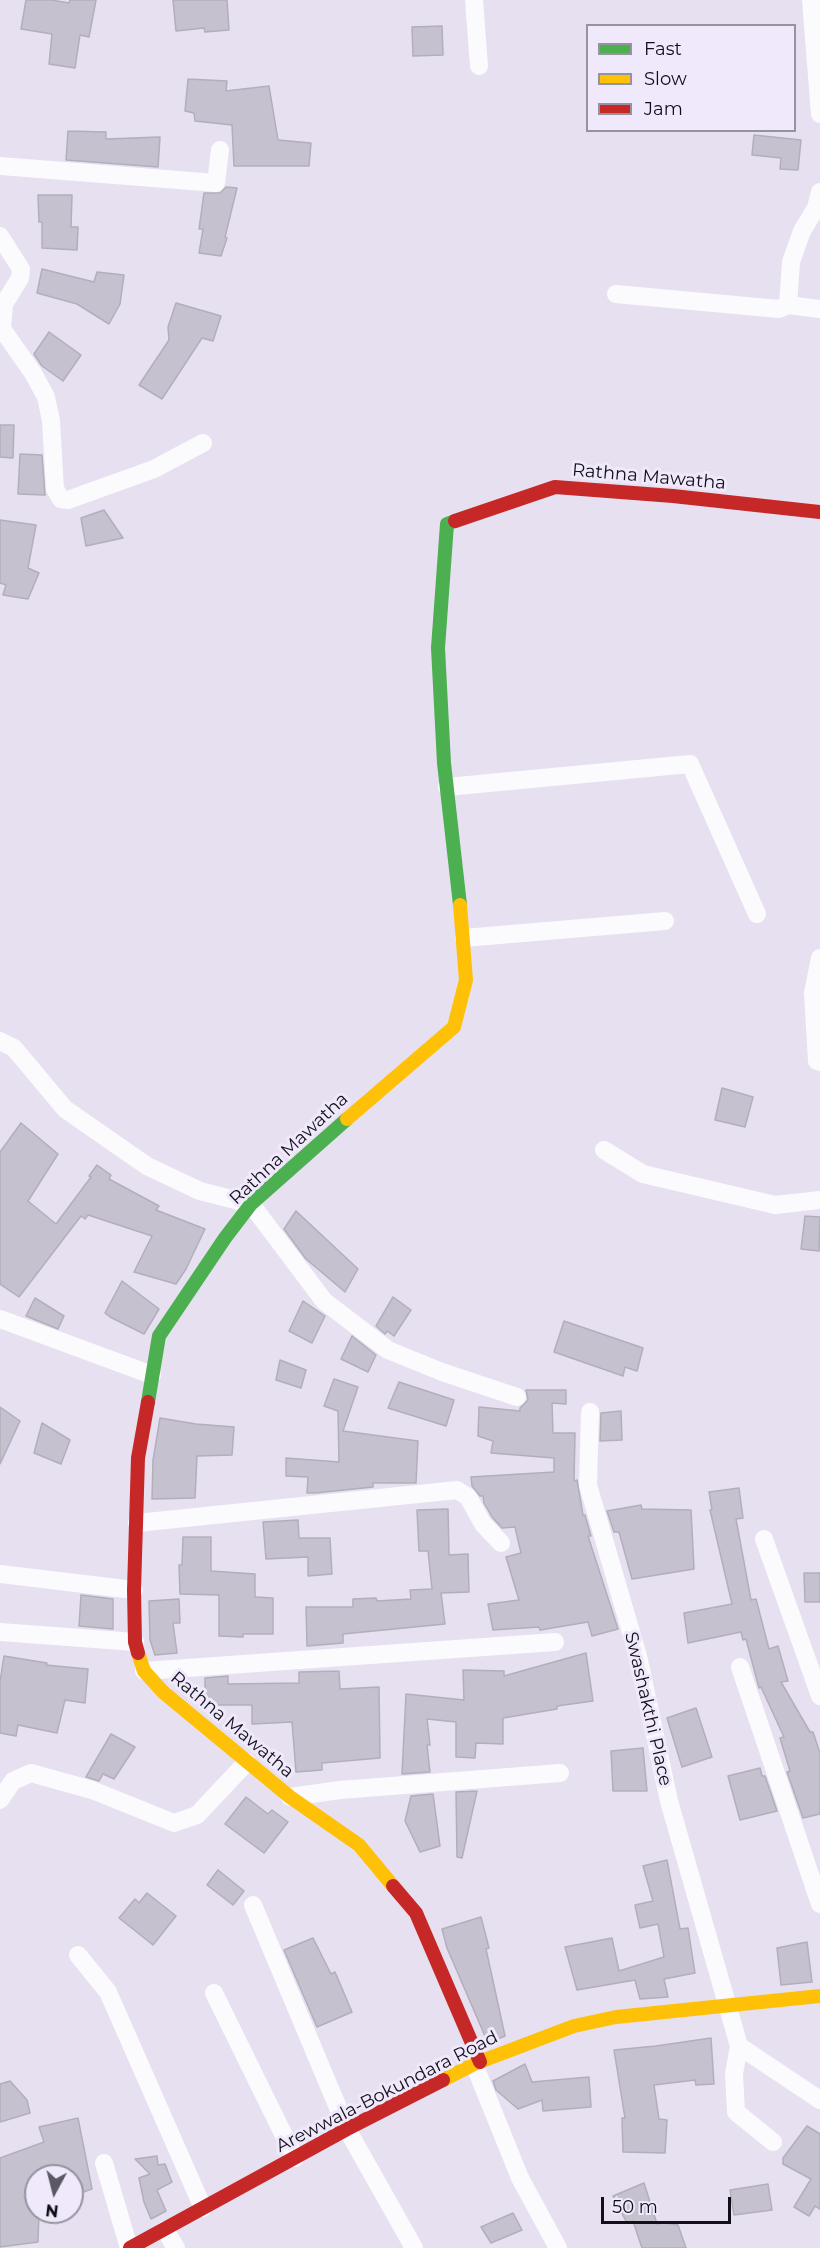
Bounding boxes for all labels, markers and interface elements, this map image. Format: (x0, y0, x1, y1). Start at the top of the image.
legend (586, 24, 796, 132)
text: Fast (644, 38, 682, 60)
text: Slow (644, 68, 687, 90)
text: Jam (644, 98, 683, 120)
street label: Rathna Mawatha (571, 460, 727, 494)
street label: Rathna Mawatha (225, 1088, 353, 1210)
street label: Swashakthi Place (620, 1630, 676, 1788)
street label: Rathna Mawatha (166, 1667, 298, 1783)
street label: Arewwala-Bokundara Road (272, 2027, 502, 2157)
north arrow (24, 2164, 84, 2224)
scale bar (604, 2185, 734, 2223)
text: 50 m (612, 2196, 658, 2218)
text: N (44, 2200, 60, 2221)

